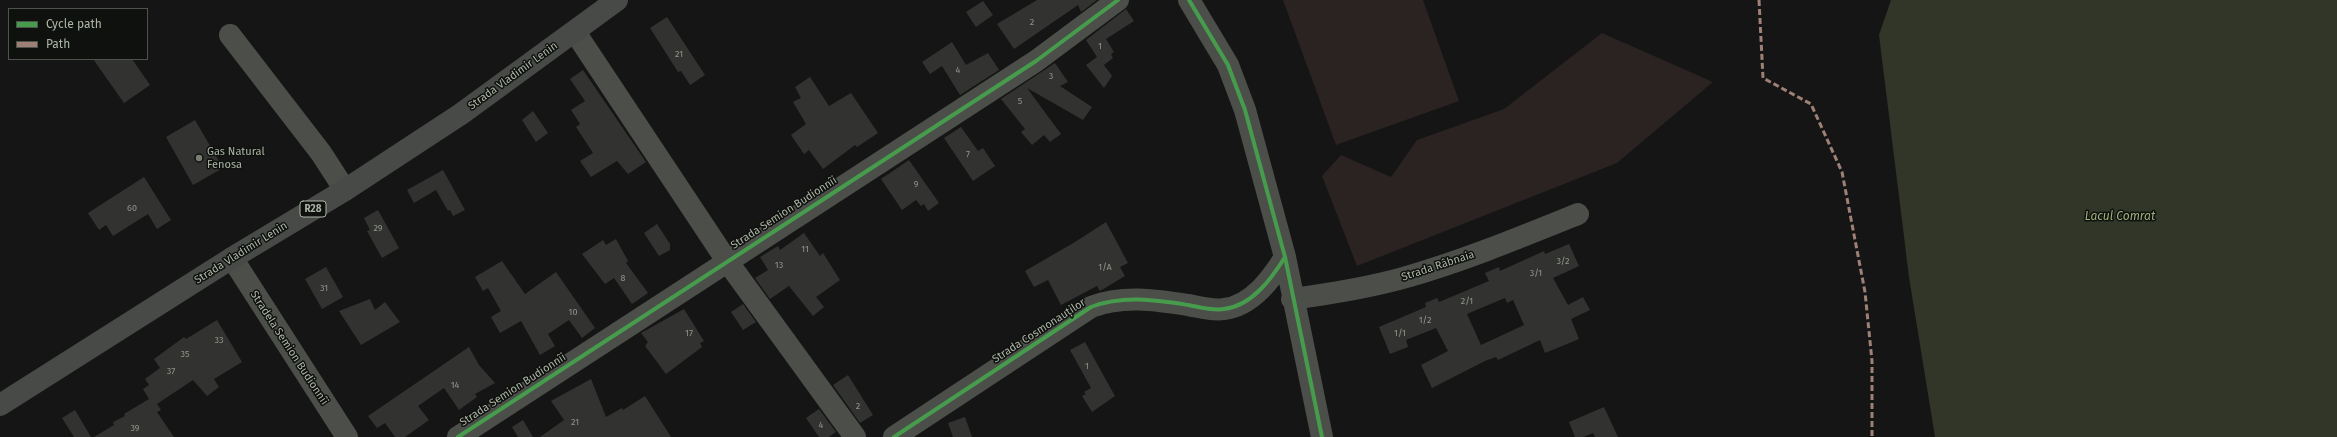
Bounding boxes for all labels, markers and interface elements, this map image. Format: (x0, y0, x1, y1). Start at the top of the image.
legend (8, 8, 148, 60)
text: Cycle path (46, 17, 102, 31)
house number: 2 (1030, 17, 1034, 27)
text: Path (46, 37, 70, 51)
street label: Strada Vladimir Lenin (466, 39, 560, 113)
house number: 1 (1098, 41, 1102, 51)
house number: 21 (675, 49, 683, 59)
house number: 4 (956, 65, 960, 75)
house number: 3 (1049, 71, 1053, 81)
house number: 5 (1018, 96, 1022, 106)
place label: Gas Natural Fenosa (207, 145, 265, 171)
house number: 7 (966, 149, 970, 159)
marker: Gas Natural Fenosa (194, 153, 204, 163)
street label: Strada Semion Budionnîi (728, 174, 840, 252)
house number: 9 (914, 179, 918, 189)
road number: R28 (300, 201, 326, 217)
house number: 60 (127, 203, 137, 213)
water label: Lacul Comrat (2085, 210, 2155, 224)
street label: Strada Vladimir Lenin (192, 219, 290, 287)
house number: 29 (373, 223, 383, 233)
house number: 11 (801, 244, 809, 254)
street label: Strada Râbnaia (1400, 248, 1476, 284)
house number: 3/2 (1556, 256, 1570, 266)
house number: 13 (775, 260, 783, 270)
house number: 1/A (1098, 262, 1112, 272)
house number: 3/1 (1530, 268, 1542, 278)
house number: 8 (621, 273, 625, 283)
house number: 31 (320, 283, 328, 293)
street label: Stradela Semion Budionnîi (247, 289, 331, 407)
street label: Strada Cosmonauților (990, 296, 1088, 366)
house number: 2/1 (1461, 296, 1473, 306)
house number: 10 (569, 307, 577, 317)
house number: 1/2 (1419, 315, 1431, 325)
house number: 17 (685, 328, 693, 338)
house number: 1/1 (1394, 328, 1406, 338)
house number: 33 (215, 335, 223, 345)
house number: 35 (181, 349, 189, 359)
street label: Strada Semion Budionnîi (457, 351, 569, 429)
house number: 1 (1085, 361, 1089, 371)
house number: 37 (167, 366, 175, 376)
house number: 14 (451, 380, 459, 390)
house number: 2 (856, 401, 860, 411)
house number: 21 (571, 417, 579, 427)
house number: 4 (819, 420, 823, 430)
house number: 39 (130, 423, 140, 433)

